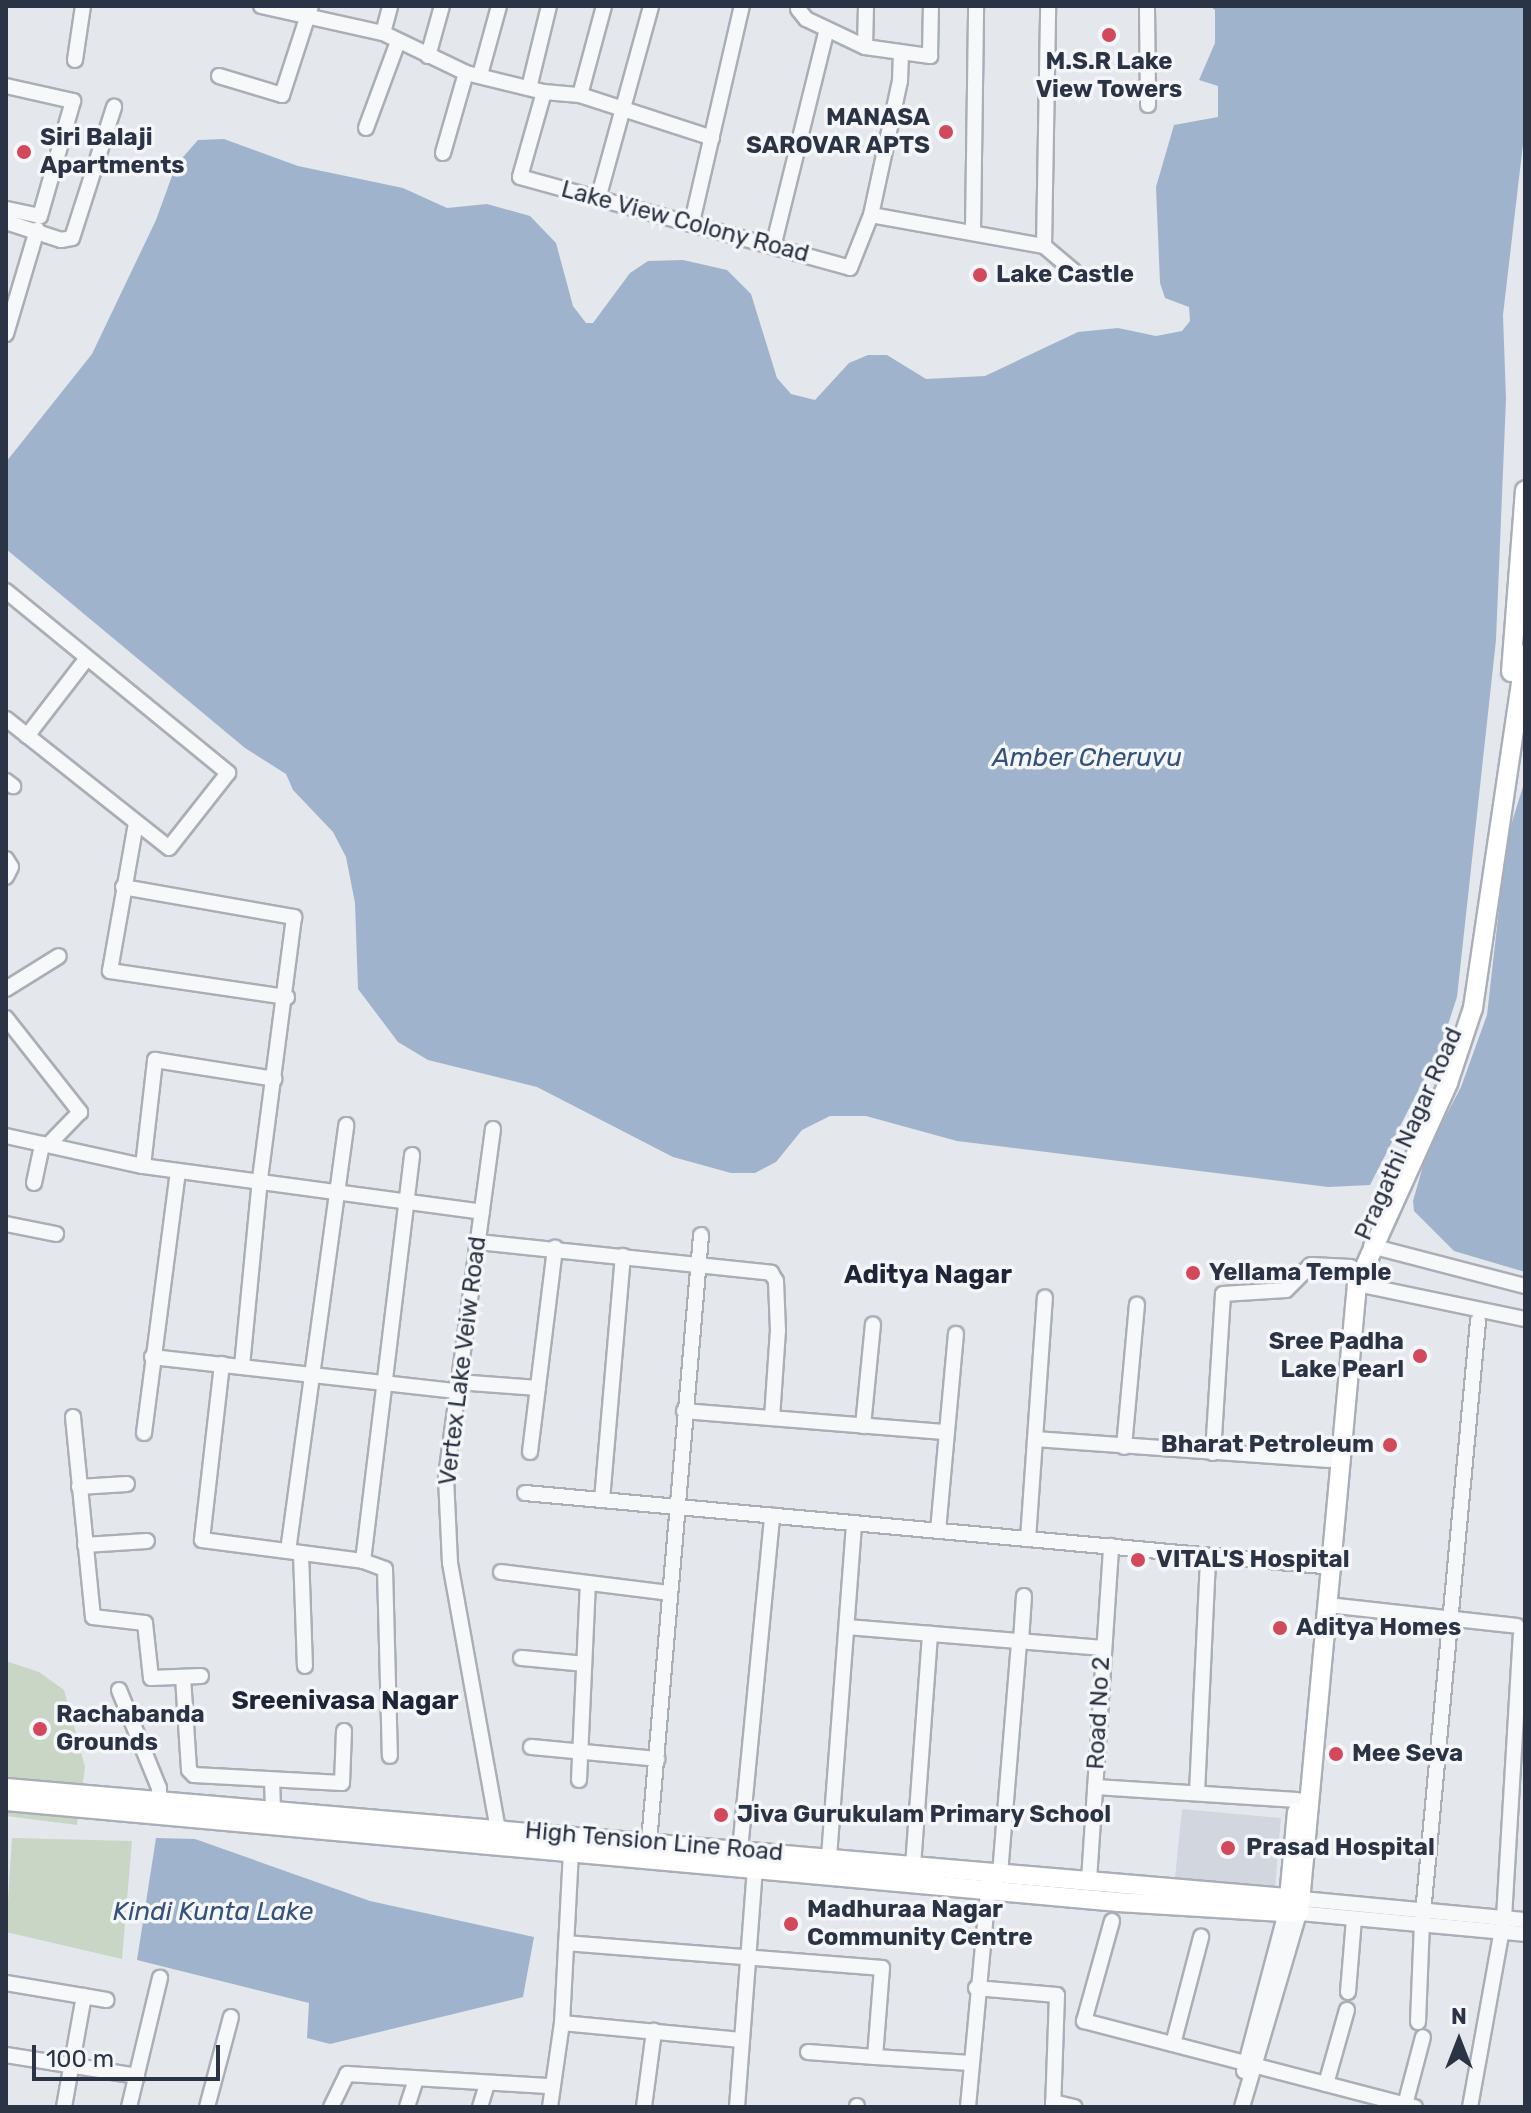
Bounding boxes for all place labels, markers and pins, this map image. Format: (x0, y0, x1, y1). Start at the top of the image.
marker: M.S.R Lake View Towers (1100, 26, 1118, 44)
place label: M.S.R Lake View Towers (1035, 48, 1183, 104)
place label: MANASA SAROVAR APTS (746, 104, 930, 160)
marker: MANASA SAROVAR APTS (937, 123, 955, 141)
place label: Siri Balaji Apartments (40, 124, 185, 180)
marker: Siri Balaji Apartments (15, 143, 33, 161)
place label: Lake Castle (996, 261, 1134, 289)
marker: Lake Castle (971, 266, 989, 284)
place label: Yellama Temple (1209, 1259, 1392, 1287)
marker: Yellama Temple (1184, 1264, 1202, 1282)
place label: Sree Padha Lake Pearl (1269, 1328, 1404, 1384)
marker: Sree Padha Lake Pearl (1411, 1347, 1429, 1365)
place label: Bharat Petroleum (1161, 1431, 1374, 1459)
marker: Bharat Petroleum (1381, 1436, 1399, 1454)
place label: VITAL'S Hospital (1156, 1546, 1350, 1574)
marker: VITAL'S Hospital (1127, 1549, 1149, 1571)
place label: Aditya Homes (1296, 1614, 1461, 1642)
marker: Aditya Homes (1271, 1619, 1289, 1637)
place label: Rachabanda Grounds (56, 1701, 205, 1757)
marker: Rachabanda Grounds (31, 1720, 49, 1738)
place label: Mee Seva (1352, 1740, 1463, 1768)
marker: Mee Seva (1327, 1745, 1345, 1763)
place label: Jiva Gurukulam Primary School (737, 1801, 1112, 1829)
marker: Jiva Gurukulam Primary School (712, 1806, 730, 1824)
place label: Prasad Hospital (1246, 1834, 1435, 1862)
marker: Prasad Hospital (1217, 1837, 1239, 1859)
place label: Madhuraa Nagar Community Centre (807, 1896, 1033, 1952)
marker: Madhuraa Nagar Community Centre (782, 1915, 800, 1933)

